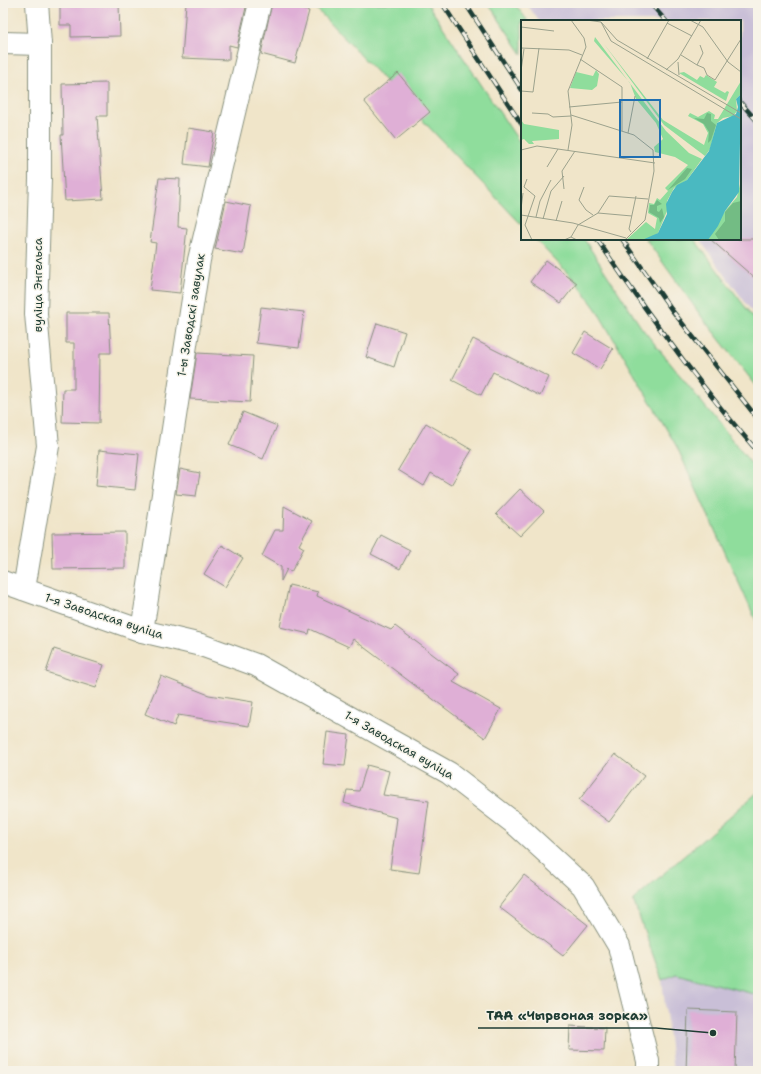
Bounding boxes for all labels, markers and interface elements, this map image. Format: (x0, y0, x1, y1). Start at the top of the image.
inset map (521, 20, 741, 240)
street label: вуліца Энгельса (30, 237, 46, 332)
street label: 1-ы Заводскі завулак (173, 252, 209, 378)
street label: 1-я Заводская вуліца (43, 589, 166, 643)
street label: 1-я Заводская вуліца (341, 707, 457, 783)
callout: ТАА «Чырвоная зорка» (478, 1003, 656, 1028)
text: ТАА «Чырвоная зорка» (486, 1007, 648, 1024)

